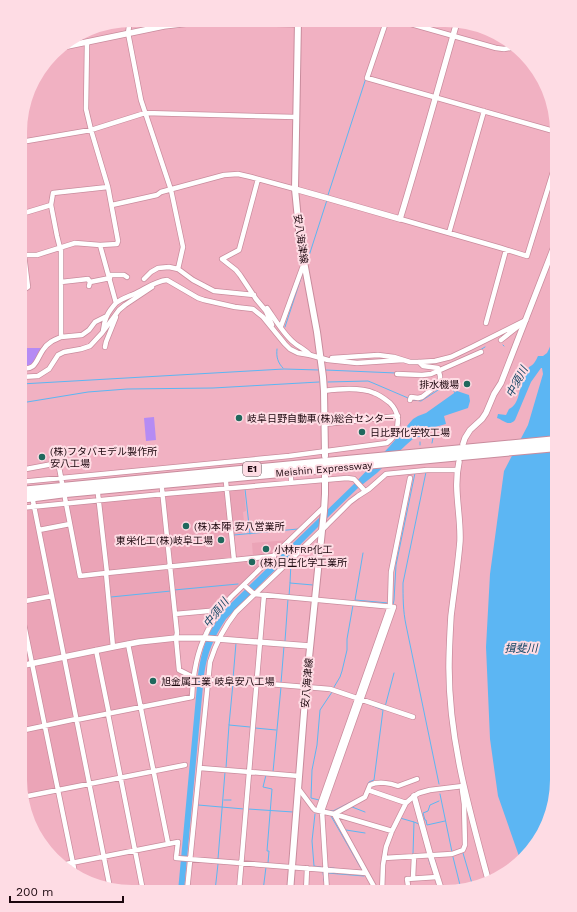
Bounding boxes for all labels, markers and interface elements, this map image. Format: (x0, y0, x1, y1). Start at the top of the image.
street label: 安八海津線 (292, 213, 310, 265)
water label: 中須川 (504, 363, 531, 400)
place label: 排水機場 (419, 379, 459, 390)
marker: 排水機場 (462, 379, 472, 389)
marker: 岐阜日野自動車(株)総合センター (234, 413, 244, 423)
place label: 岐阜日野自動車(株)総合センター (247, 413, 394, 424)
marker: 日比野化学牧工場 (357, 427, 367, 437)
place label: 日比野化学牧工場 (370, 427, 450, 438)
place label: (株)フタバモデル製作所 安八工場 (50, 446, 157, 469)
marker: (株)フタバモデル製作所 安八工場 (37, 452, 47, 462)
street label: Meishin Expressway (275, 459, 374, 479)
road number: E1 (243, 462, 261, 476)
marker: (株)本陣 安八営業所 (181, 521, 191, 531)
place label: (株)本陣 安八営業所 (194, 521, 284, 532)
place label: 東栄化工(株)岐阜工場 (116, 535, 213, 546)
marker: 東栄化工(株)岐阜工場 (216, 535, 226, 545)
marker: 小林FRP化工 (261, 544, 271, 554)
place label: 小林FRP化工 (274, 544, 333, 555)
marker: (株)日生化学工業所 (247, 557, 257, 567)
place label: (株)日生化学工業所 (260, 557, 347, 568)
water label: 中須川 (201, 595, 232, 630)
water label: 揖斐川 (505, 642, 538, 655)
street label: 安八海津線 (299, 658, 315, 708)
marker: 旭金属工業 岐阜安八工場 (148, 676, 158, 686)
place label: 旭金属工業 岐阜安八工場 (161, 676, 274, 687)
scale bar (10, 878, 123, 904)
text: 200 m (16, 885, 53, 899)

